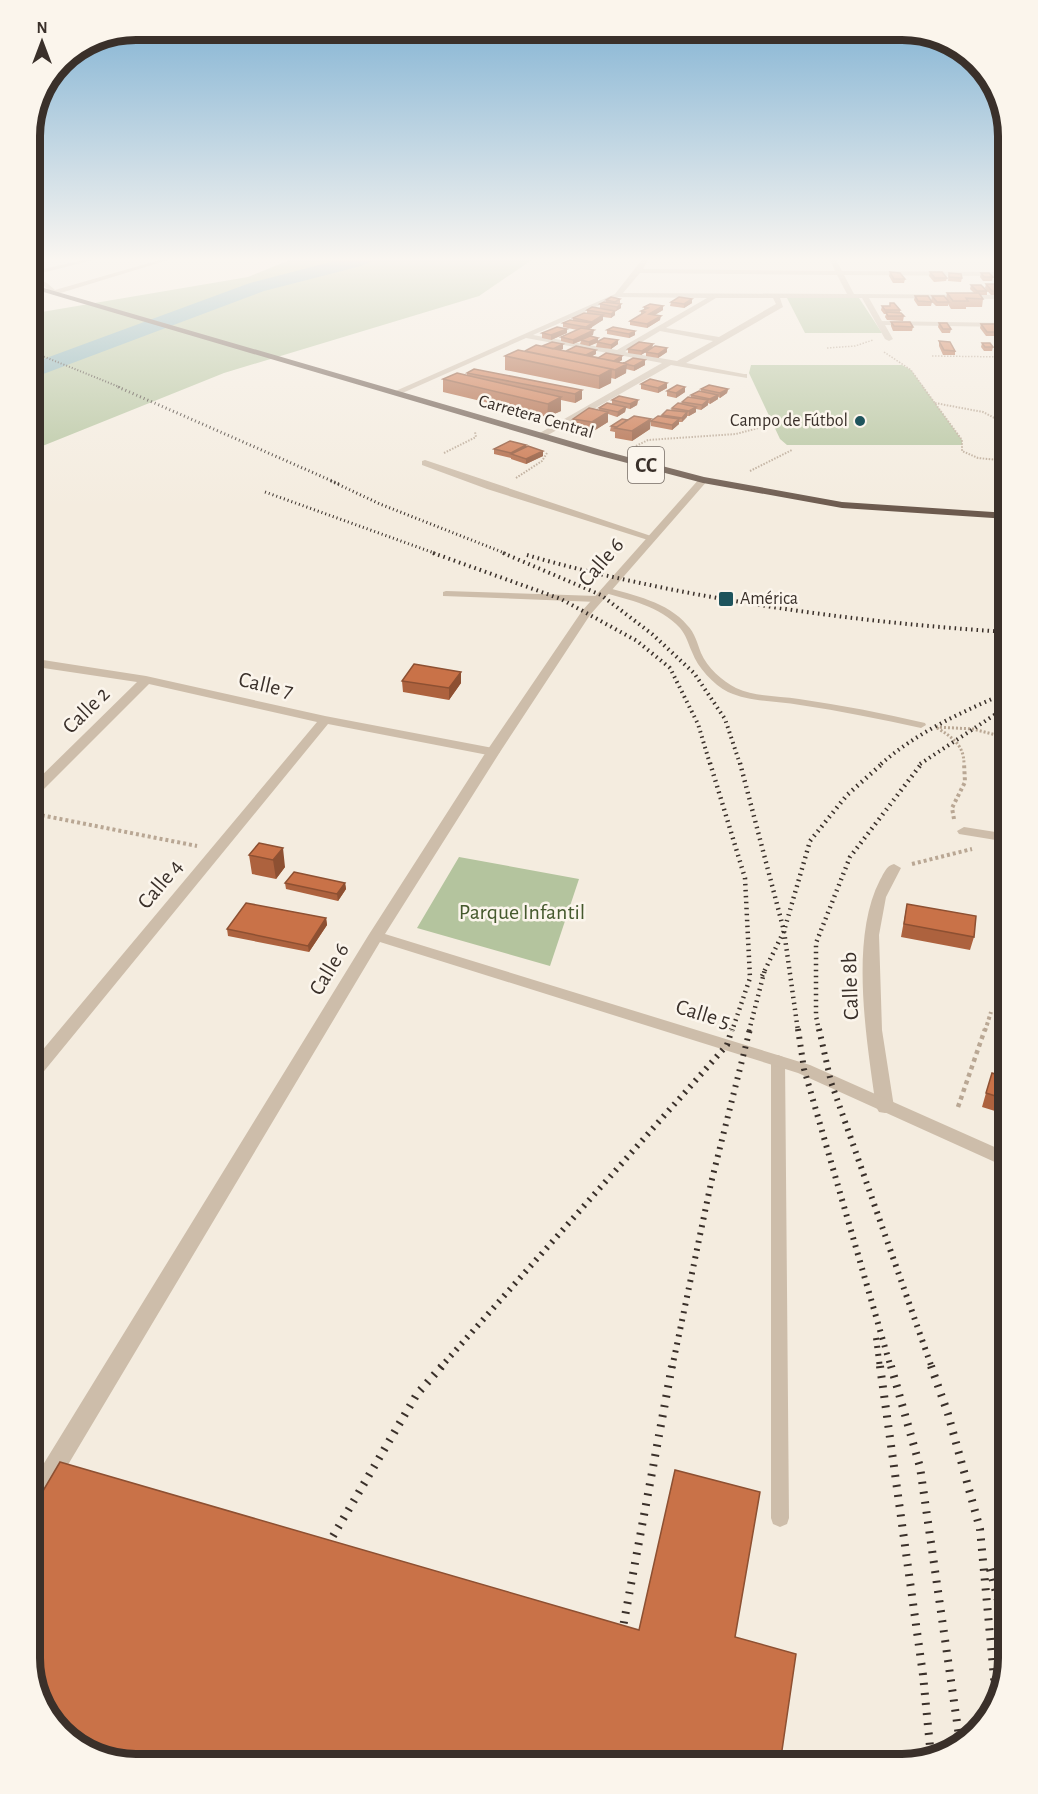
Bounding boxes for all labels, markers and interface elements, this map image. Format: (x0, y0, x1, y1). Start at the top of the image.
north arrow (12, 12, 72, 72)
text: N (36, 20, 48, 36)
street label: Carretera Central (476, 392, 596, 442)
place label: Campo de Fútbol (730, 412, 848, 430)
marker: Campo de Fútbol (853, 414, 867, 428)
road number: CC (628, 447, 664, 483)
street label: Calle 6 (574, 533, 628, 591)
marker: América (717, 590, 735, 608)
place label: América (740, 590, 798, 608)
street label: Calle 7 (237, 668, 295, 702)
street label: Calle 2 (58, 682, 114, 738)
street label: Calle 4 (133, 855, 187, 913)
park label: Parque Infantil (459, 901, 585, 923)
street label: Calle 6 (305, 939, 353, 999)
street label: Calle 8b (838, 952, 862, 1020)
street label: Calle 5 (673, 995, 733, 1033)

